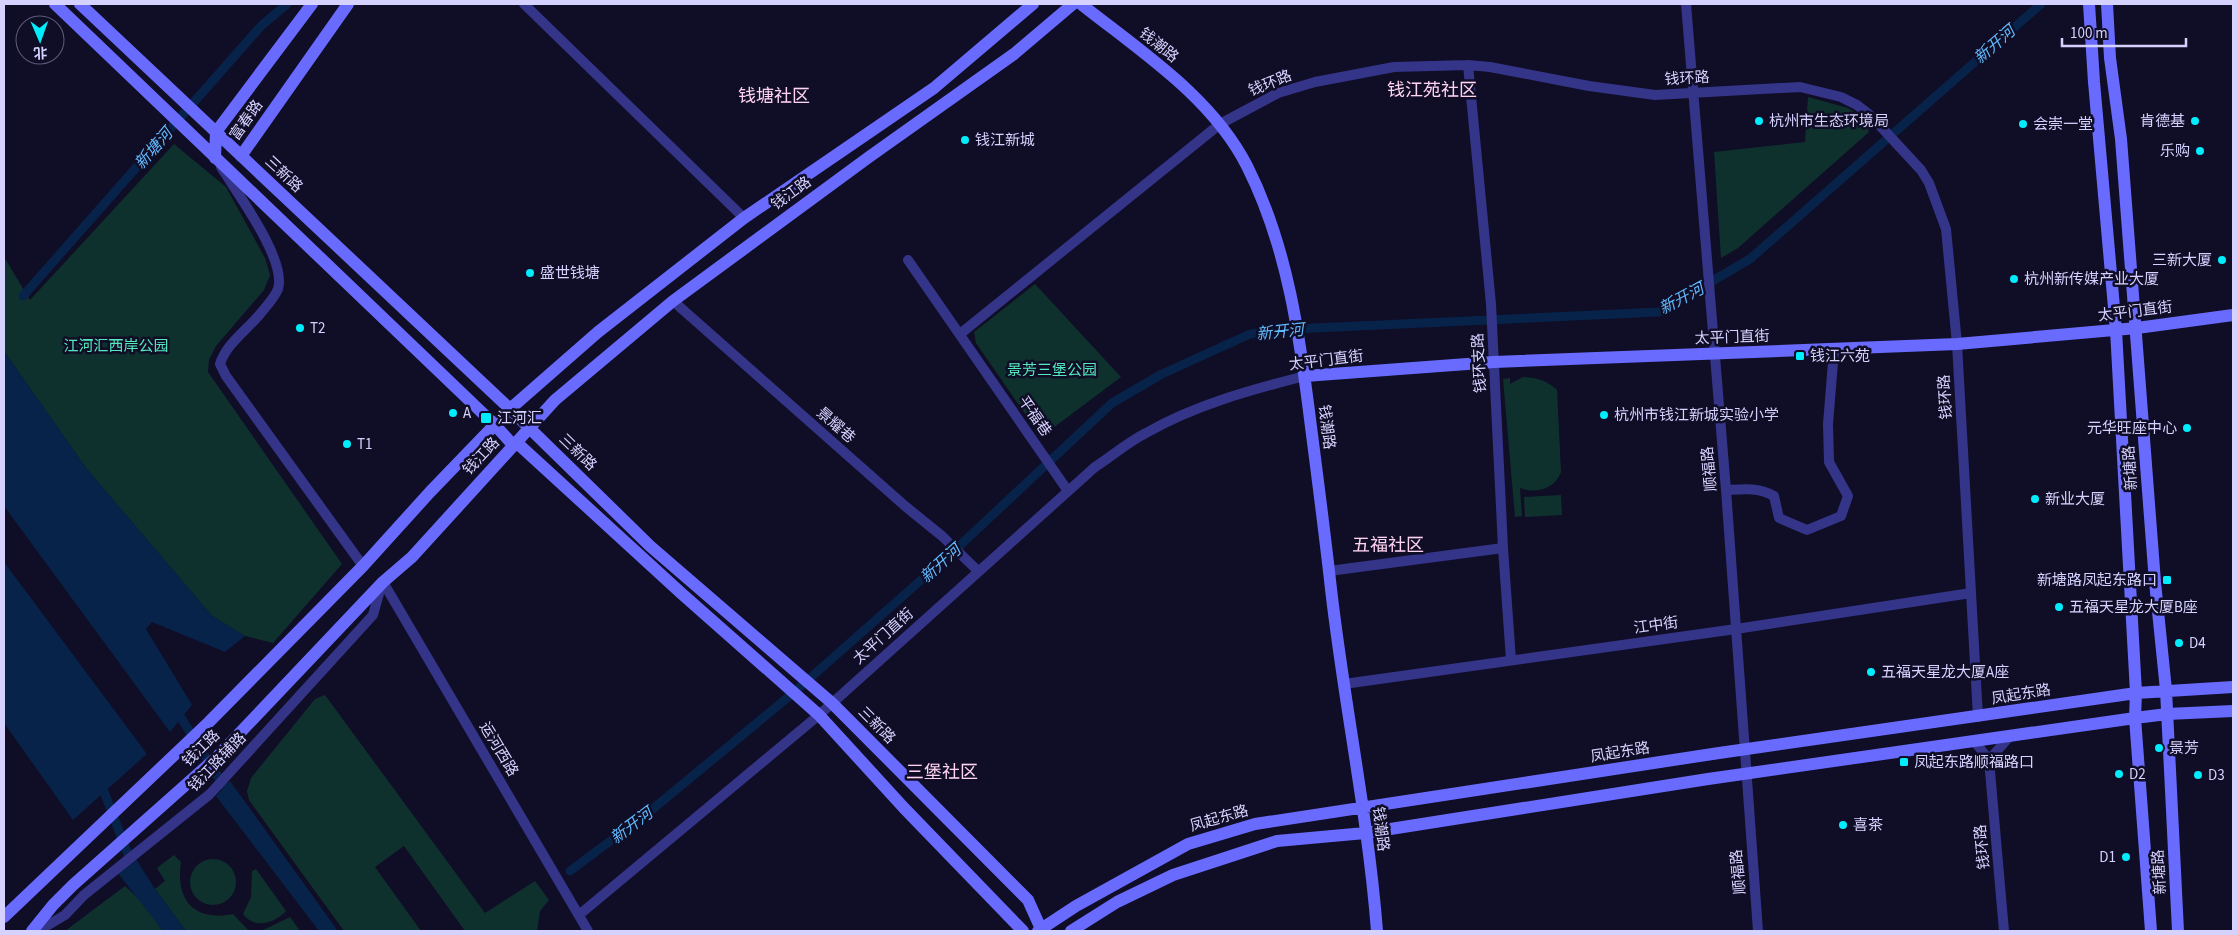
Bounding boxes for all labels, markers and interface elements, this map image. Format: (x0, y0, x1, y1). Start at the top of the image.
north arrow (15, 15, 65, 65)
scale bar (2062, 15, 2186, 47)
water label: 新开河 (1969, 19, 2022, 69)
street label: 钱潮路 (1135, 23, 1183, 68)
text: 100 m (2070, 23, 2108, 44)
text: 北 (33, 42, 48, 62)
street label: 钱环路 (1245, 65, 1295, 102)
street label: 钱环路 (1664, 67, 1710, 90)
district label: 钱江苑社区 (1387, 78, 1477, 103)
district label: 钱塘社区 (738, 84, 810, 109)
street label: 富春路 (225, 96, 268, 145)
place label: 杭州市生态环境局 (1769, 111, 1889, 132)
place label: 肯德基 (2140, 111, 2185, 132)
place label: 会崇一堂 (2033, 114, 2093, 135)
marker: 杭州市生态环境局 (1753, 115, 1765, 127)
marker: 肯德基 (2189, 115, 2201, 127)
marker: 会崇一堂 (2017, 118, 2029, 130)
water label: 新塘河 (130, 121, 180, 174)
place label: 钱江新城 (975, 130, 1035, 151)
marker: 钱江新城 (959, 134, 971, 146)
place label: 乐购 (2160, 141, 2190, 162)
marker: 乐购 (2194, 145, 2206, 157)
street label: 三新路 (260, 151, 307, 197)
street label: 钱江路 (767, 172, 816, 215)
place label: 三新大厦 (2152, 250, 2212, 271)
marker: 三新大厦 (2216, 254, 2228, 266)
place label: 盛世钱塘 (540, 263, 600, 284)
marker: 盛世钱塘 (524, 267, 536, 279)
place label: 杭州新传媒产业大厦 (2024, 269, 2159, 290)
marker: 杭州新传媒产业大厦 (2008, 273, 2020, 285)
water label: 新开河 (1655, 276, 1710, 320)
street label: 太平门直街 (2097, 297, 2174, 326)
place label: T2 (310, 318, 326, 339)
water label: 新开河 (1255, 318, 1308, 345)
marker: T2 (294, 322, 306, 334)
street label: 太平门直街 (1694, 326, 1770, 349)
street label: 钱环支路 (1467, 332, 1492, 393)
park label: 江河汇西岸公园 (63, 336, 169, 357)
street label: 太平门直街 (1288, 346, 1365, 375)
place label: 钱江六苑 (1810, 346, 1870, 367)
marker: 钱江六苑 (1794, 350, 1806, 362)
park label: 景芳三堡公园 (1007, 360, 1097, 381)
street label: 钱环路 (1934, 374, 1957, 420)
street label: 平福巷 (1013, 392, 1056, 441)
place label: A (463, 403, 472, 424)
street label: 景耀巷 (812, 403, 860, 448)
street label: 钱潮路 (1313, 403, 1340, 451)
place label: 杭州市钱江新城实验小学 (1614, 405, 1779, 426)
marker: A (447, 407, 459, 419)
place label: 江河汇 (497, 408, 542, 429)
marker: 杭州市钱江新城实验小学 (1598, 409, 1610, 421)
marker: 江河汇 (479, 411, 493, 425)
place label: 元华旺座中心 (2087, 418, 2177, 439)
marker: 元华旺座中心 (2181, 422, 2193, 434)
street label: 三新路 (554, 429, 601, 476)
street label: 钱江路 (458, 433, 504, 480)
place label: T1 (357, 434, 373, 455)
marker: T1 (341, 438, 353, 450)
street label: 新塘路 (2118, 445, 2143, 491)
street label: 顺福路 (1697, 446, 1722, 492)
place label: 新业大厦 (2045, 489, 2105, 510)
marker: 新业大厦 (2029, 493, 2041, 505)
district label: 五福社区 (1352, 533, 1424, 558)
water label: 新开河 (915, 538, 968, 588)
place label: 新塘路凤起东路口 (2037, 570, 2157, 591)
marker: 新塘路凤起东路口 (2161, 574, 2173, 586)
place label: 五福天星龙大厦B座 (2069, 597, 2198, 618)
marker: 五福天星龙大厦B座 (2053, 601, 2065, 613)
street label: 太平门直街 (848, 603, 918, 669)
street label: 江中街 (1632, 612, 1680, 639)
place label: D4 (2189, 633, 2206, 654)
marker: D4 (2173, 637, 2185, 649)
place label: 五福天星龙大厦A座 (1881, 662, 2009, 683)
marker: 五福天星龙大厦A座 (1865, 666, 1877, 678)
street label: 凤起东路 (1990, 679, 2052, 710)
street label: 三新路 (853, 702, 900, 749)
street label: 运河西路 (474, 718, 523, 780)
street label: 钱江路 (178, 725, 225, 772)
street label: 钱江路辅路 (184, 728, 251, 797)
street label: 凤起东路 (1589, 737, 1651, 768)
place label: 景芳 (2169, 738, 2199, 759)
marker: 景芳 (2153, 742, 2165, 754)
place label: 凤起东路顺福路口 (1914, 752, 2034, 773)
marker: 凤起东路顺福路口 (1898, 756, 1910, 768)
district label: 三堡社区 (906, 760, 978, 785)
place label: D2 (2129, 764, 2146, 785)
place label: D3 (2208, 765, 2225, 786)
marker: D2 (2113, 768, 2125, 780)
marker: D3 (2192, 769, 2204, 781)
street label: 凤起东路 (1187, 800, 1251, 837)
water label: 新开河 (606, 801, 660, 849)
street label: 钱潮路 (1367, 805, 1394, 853)
place label: 喜茶 (1853, 815, 1883, 836)
marker: 喜茶 (1837, 819, 1849, 831)
street label: 钱环路 (1970, 824, 1995, 870)
place label: D1 (2099, 847, 2116, 868)
street label: 顺福路 (1726, 849, 1751, 895)
street label: 新塘路 (2148, 849, 2171, 895)
marker: D1 (2120, 851, 2132, 863)

